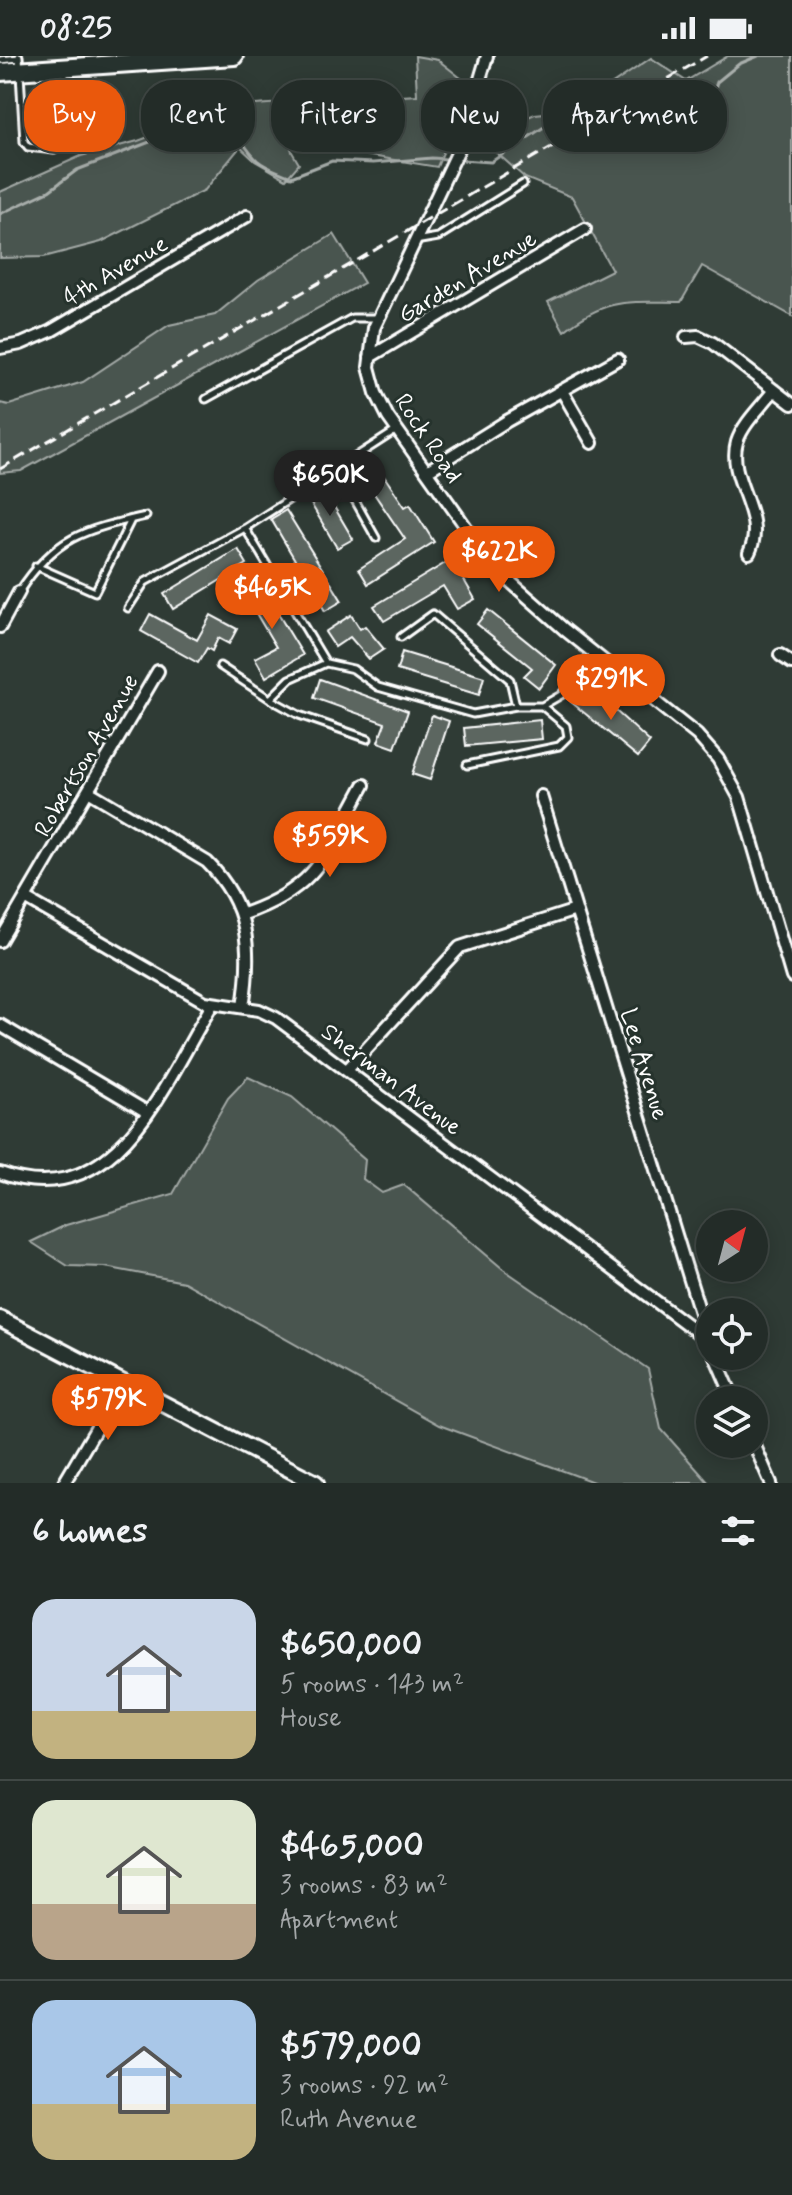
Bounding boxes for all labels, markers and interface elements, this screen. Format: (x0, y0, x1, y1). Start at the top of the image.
text: 08:25 (40, 9, 112, 48)
chip: Buy (24, 80, 125, 152)
chip: Rent (141, 80, 255, 152)
chip: Filters (271, 80, 405, 152)
chip: New (421, 80, 527, 152)
chip: Apartment (543, 80, 727, 152)
street label: Garden Avenue (393, 224, 543, 331)
street label: 4th Avenue (58, 229, 174, 314)
street label: Rock Road (386, 388, 469, 490)
pin: $650K (274, 450, 386, 518)
text: $650K (292, 459, 368, 493)
pin: $622K (443, 526, 555, 594)
text: $622K (461, 535, 537, 569)
pin: $465K (216, 563, 328, 631)
text: $465K (233, 572, 311, 606)
pin: $291K (555, 654, 667, 722)
text: $291K (575, 663, 647, 697)
street label: Robertson Avenue (28, 669, 147, 843)
pin: $559K (274, 811, 386, 879)
text: $559K (292, 820, 368, 854)
street label: Lee Avenue (612, 1005, 675, 1124)
street label: Sherman Avenue (314, 1017, 468, 1143)
north arrow (696, 1210, 768, 1282)
map controls (696, 1210, 768, 1458)
button: locate (696, 1298, 768, 1370)
pin: $579K (52, 1374, 164, 1442)
text: $579K (70, 1383, 146, 1417)
button: layers (696, 1386, 768, 1458)
text: 6 homes (32, 1509, 147, 1554)
icon: filters (716, 1509, 760, 1553)
text: $650,000 (280, 1623, 422, 1668)
icon: home (96, 1631, 192, 1727)
text: 5 rooms · 143 m² (280, 1668, 464, 1702)
text: House (280, 1702, 341, 1736)
text: $465,000 (280, 1824, 424, 1869)
icon: home (96, 1832, 192, 1928)
text: 3 rooms · 83 m² (280, 1869, 448, 1903)
text: Apartment (280, 1903, 398, 1937)
text: $579,000 (280, 2024, 422, 2069)
icon: home (96, 2032, 192, 2128)
text: 3 rooms · 92 m² (280, 2069, 449, 2103)
text: Ruth Avenue (280, 2103, 417, 2137)

